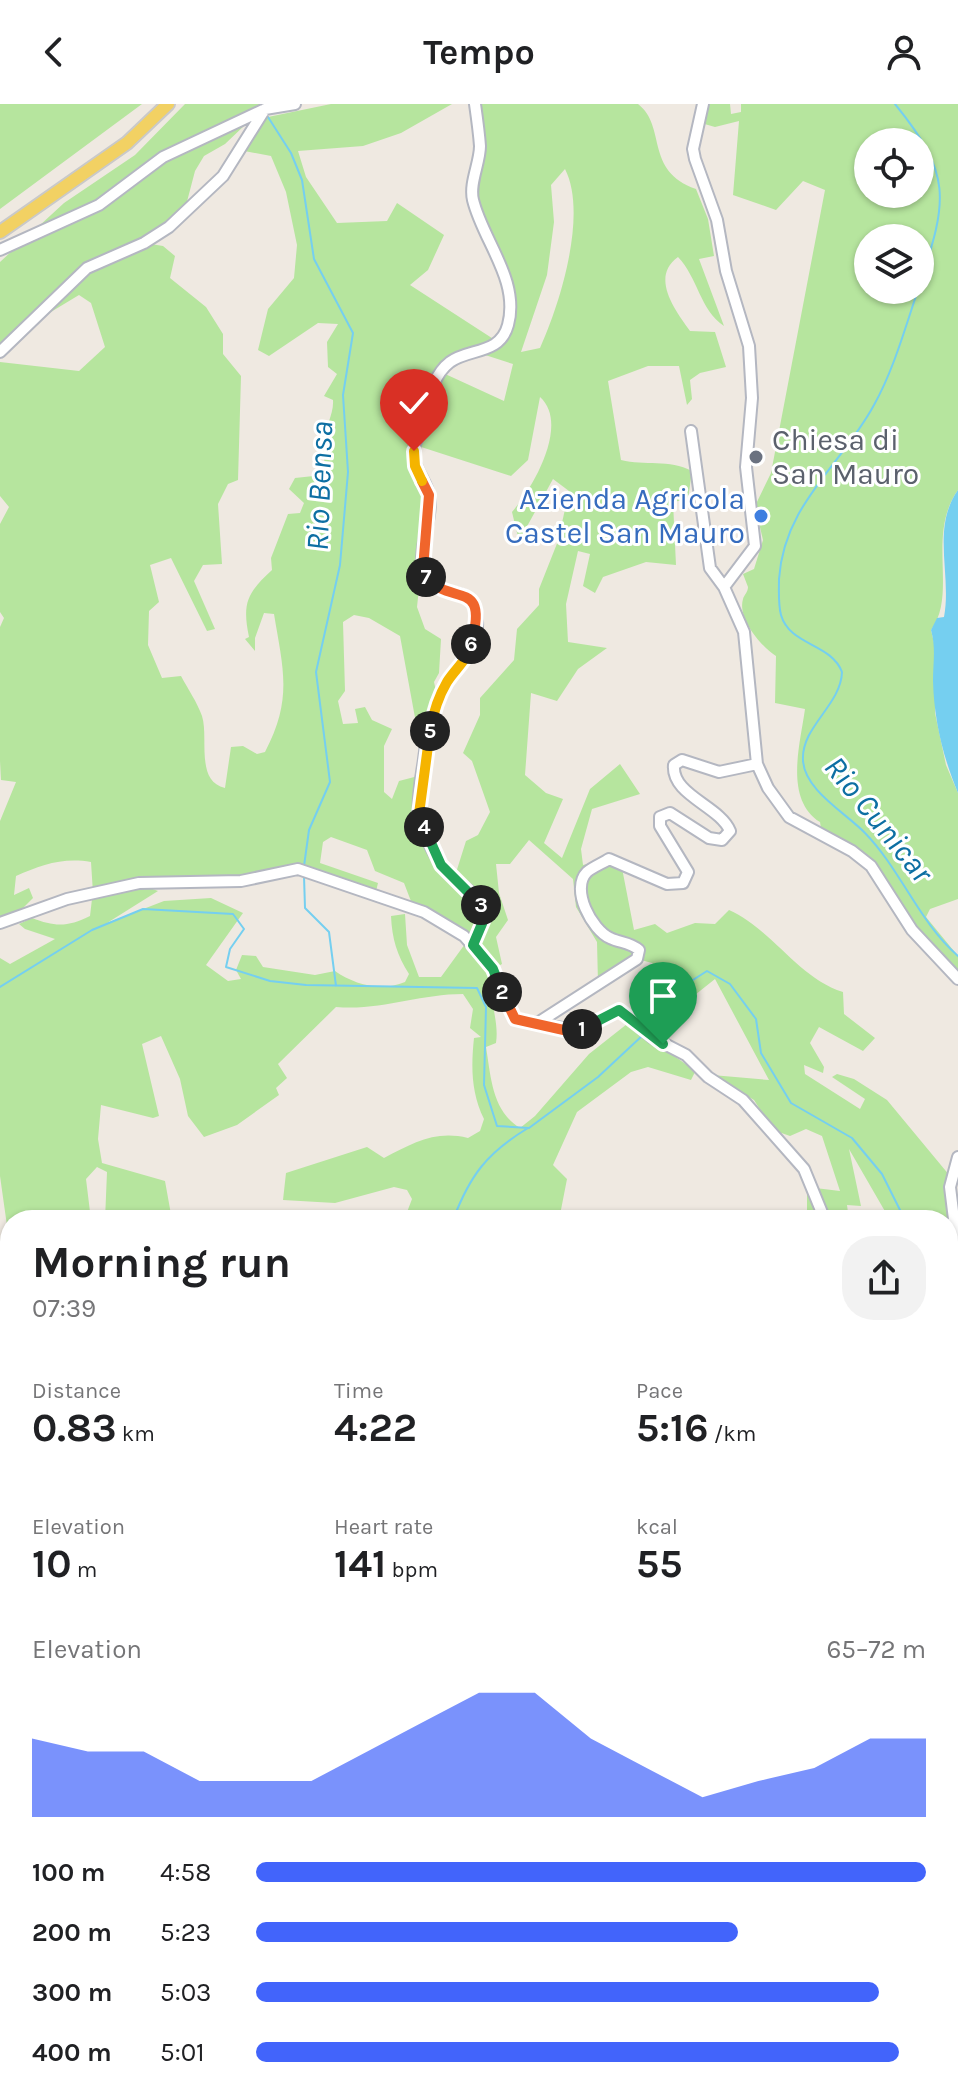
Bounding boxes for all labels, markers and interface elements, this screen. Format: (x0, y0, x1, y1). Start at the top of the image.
icon: back (32, 30, 76, 74)
icon: person (882, 30, 926, 74)
text: Tempo (423, 31, 535, 73)
map controls (854, 128, 934, 304)
button: locate (854, 128, 934, 208)
button: layers (854, 224, 934, 304)
pin (380, 369, 448, 451)
icon: check (392, 381, 436, 425)
water label: Rio Bensa (299, 420, 340, 552)
place label: Chiesa di San Mauro (772, 422, 919, 492)
marker: Chiesa di San Mauro (747, 448, 765, 466)
place label: Azienda Agricola Castel San Mauro (505, 481, 745, 551)
marker: Azienda Agricola Castel San Mauro (752, 507, 770, 525)
pin: 7 (406, 557, 446, 597)
text: 7 (421, 564, 431, 590)
pin: 6 (451, 624, 491, 664)
text: 6 (464, 631, 478, 657)
pin: 5 (410, 711, 450, 751)
text: 5 (424, 718, 436, 744)
water label: Rio Cunicar (816, 749, 941, 891)
pin: 4 (404, 807, 444, 847)
text: 4 (417, 814, 431, 840)
pin: 3 (461, 885, 501, 925)
text: 3 (474, 892, 488, 918)
pin (629, 962, 697, 1044)
pin: 2 (482, 972, 522, 1012)
icon: arrive (641, 974, 685, 1018)
text: 2 (495, 979, 509, 1005)
pin: 1 (562, 1009, 602, 1049)
text: 1 (578, 1016, 586, 1042)
button: share (842, 1236, 926, 1320)
text: Morning run (32, 1237, 291, 1288)
text: 07:39 (32, 1293, 96, 1324)
text: Distance (32, 1378, 121, 1404)
text: Time (334, 1378, 383, 1404)
text: Pace (636, 1378, 683, 1404)
text: 0.83 (32, 1404, 117, 1451)
text: 4:22 (334, 1404, 417, 1451)
text: 5:16 (636, 1404, 709, 1451)
text: km (117, 1421, 155, 1447)
text: /km (709, 1421, 756, 1447)
text: Elevation (32, 1514, 125, 1540)
text: Heart rate (334, 1514, 433, 1540)
text: kcal (636, 1514, 678, 1540)
text: 10 (32, 1540, 72, 1587)
text: 141 (334, 1540, 386, 1587)
text: 55 (636, 1540, 683, 1587)
text: m (72, 1557, 97, 1583)
text: bpm (386, 1557, 438, 1583)
text: Elevation (32, 1634, 142, 1665)
text: 65–72 m (826, 1634, 926, 1665)
text: 100 m (32, 1857, 105, 1888)
text: 4:58 (160, 1857, 211, 1888)
text: 200 m (32, 1917, 112, 1948)
text: 5:23 (160, 1917, 211, 1948)
text: 300 m (32, 1977, 112, 2008)
text: 5:03 (160, 1977, 211, 2008)
text: 400 m (32, 2037, 112, 2068)
text: 5:01 (160, 2037, 205, 2068)

